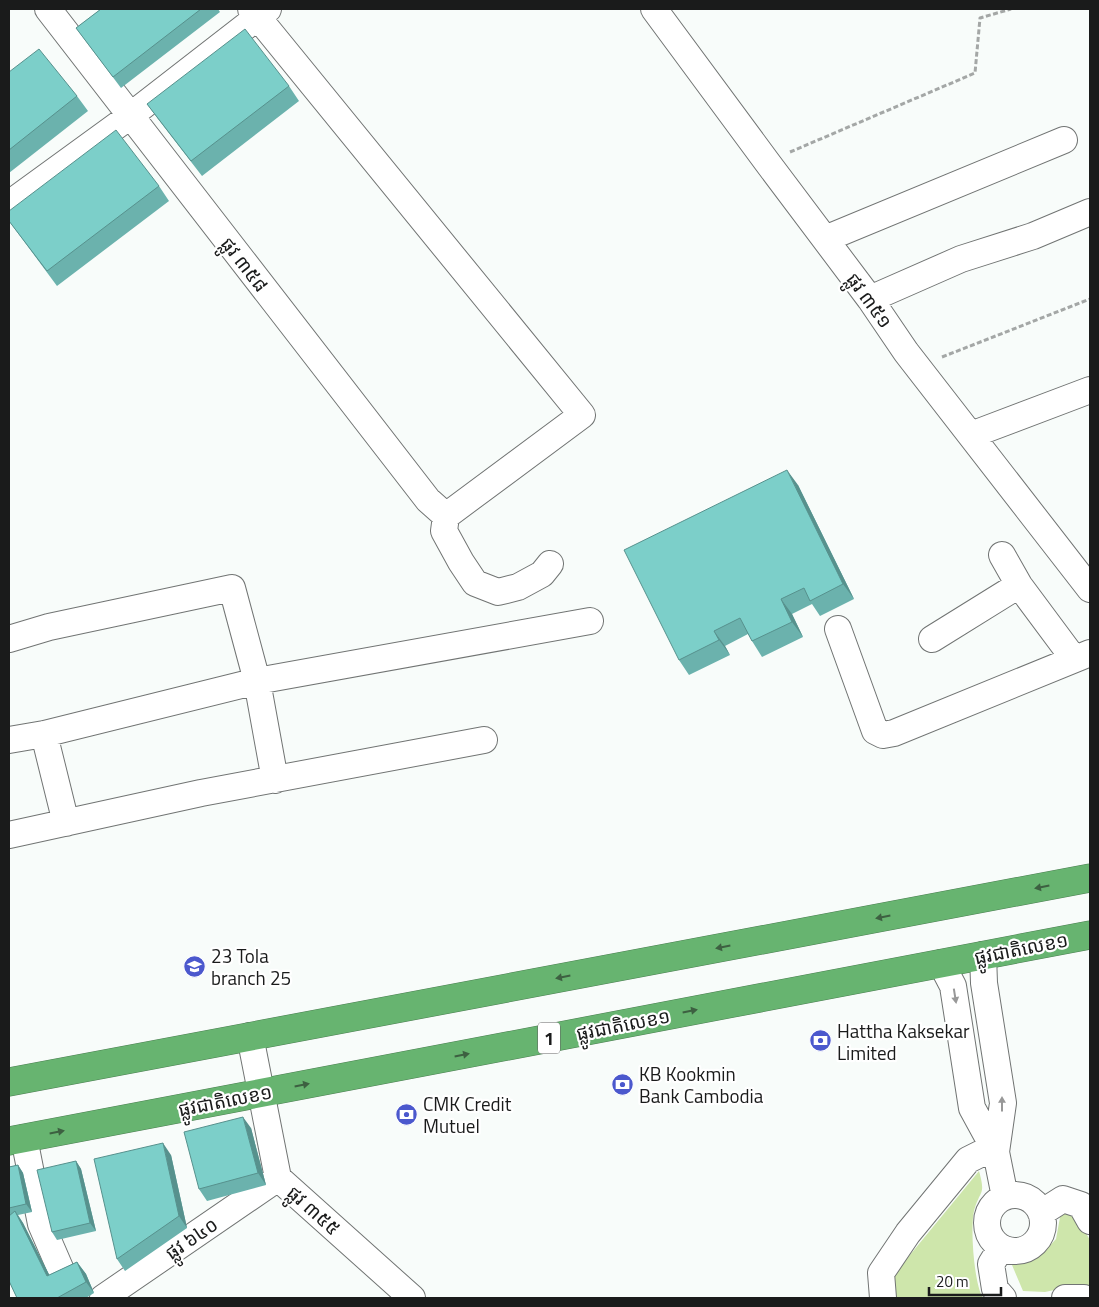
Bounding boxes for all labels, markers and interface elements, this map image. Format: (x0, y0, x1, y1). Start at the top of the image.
street label: ផ្លូវ ៣៥៨ (211, 230, 276, 300)
street label: ផ្លូវ ៣៥១ (837, 266, 900, 336)
one-way arrow (1034, 884, 1050, 892)
one-way arrow (874, 914, 890, 922)
street label: ផ្លូវជាតិលេខ១ (972, 925, 1071, 975)
place label: 23 Tola branch 25 (211, 941, 291, 992)
one-way arrow (715, 944, 731, 952)
school or university icon: 23 Tola branch 25 (183, 954, 207, 978)
one-way arrow (555, 974, 571, 982)
one-way arrow (951, 988, 959, 1004)
street label: ផ្លូវជាតិលេខ១ (574, 1001, 673, 1051)
one-way arrow (683, 1007, 698, 1015)
place label: Hattha Kaksekar Limited (837, 1016, 970, 1067)
road number: 1 (538, 1022, 560, 1054)
bank icon: Hattha Kaksekar Limited (809, 1029, 833, 1053)
one-way arrow (454, 1050, 470, 1058)
place label: KB Kookmin Bank Cambodia (639, 1059, 764, 1110)
bank icon: KB Kookmin Bank Cambodia (611, 1072, 635, 1096)
street label: ផ្លូវជាតិលេខ១ (176, 1077, 275, 1127)
one-way arrow (295, 1081, 310, 1089)
place label: CMK Credit Mutuel (423, 1089, 512, 1140)
one-way arrow (998, 1095, 1006, 1111)
bank icon: CMK Credit Mutuel (395, 1102, 419, 1126)
one-way arrow (49, 1128, 64, 1136)
street label: ផ្លូវ ៣៥៥ (278, 1178, 347, 1245)
street label: ផ្លូវ ៦៤០ (159, 1210, 225, 1269)
scale bar (929, 1264, 1002, 1296)
text: 20 m (936, 1270, 969, 1293)

